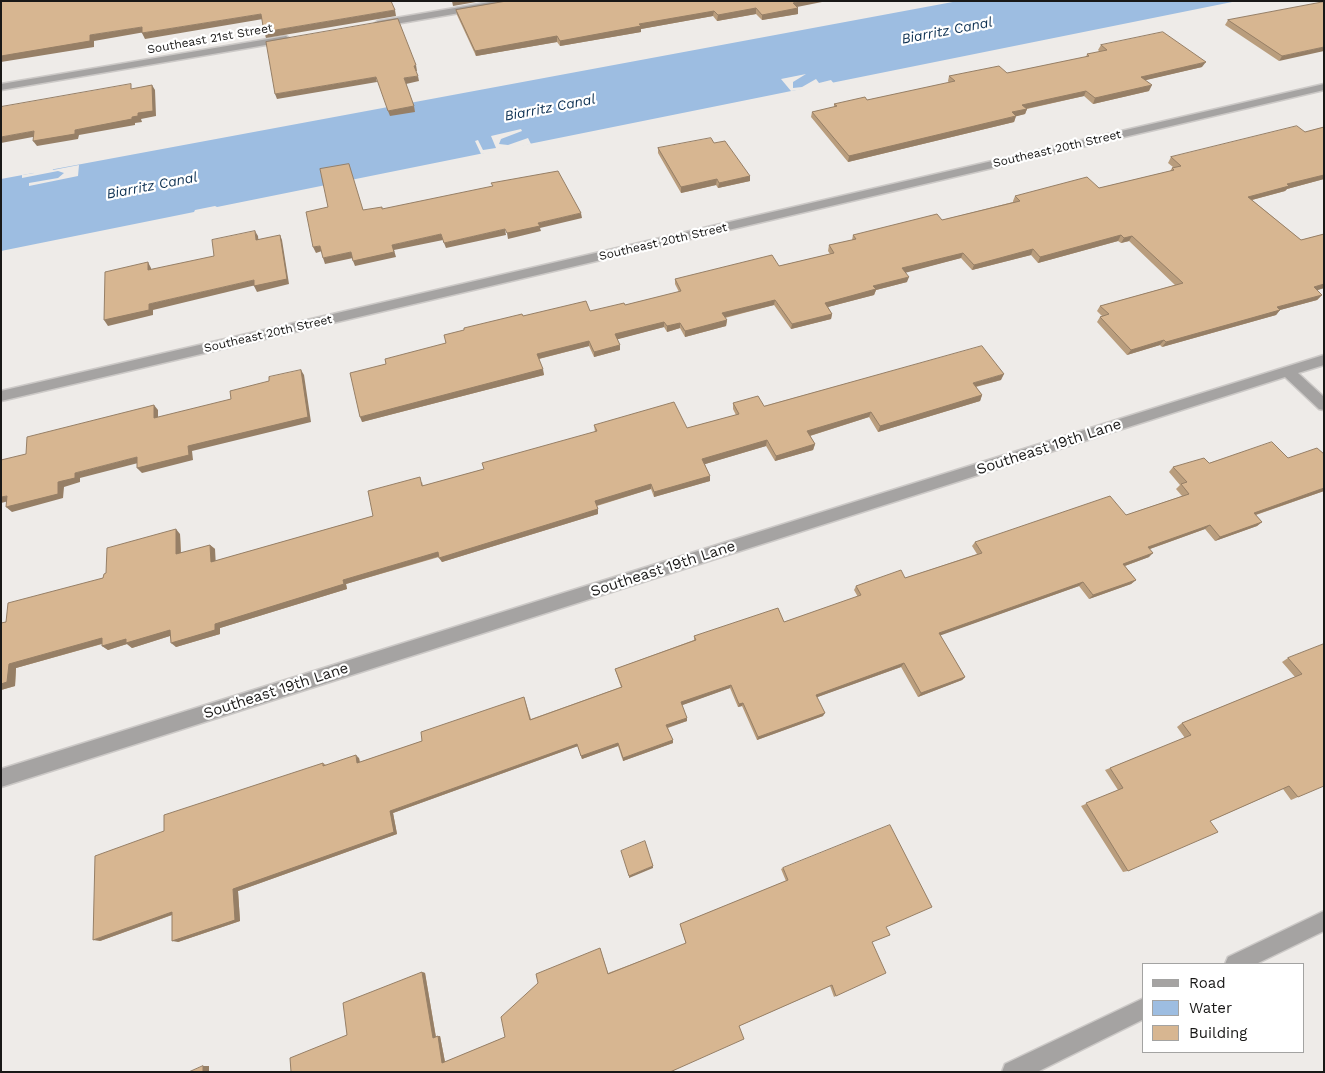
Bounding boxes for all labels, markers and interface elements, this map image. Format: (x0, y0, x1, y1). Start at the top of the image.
water label: Biarritz Canal (900, 14, 994, 48)
street label: Southeast 21st Street (146, 21, 274, 57)
water label: Biarritz Canal (503, 91, 597, 125)
street label: Southeast 20th Street (992, 127, 1122, 171)
water label: Biarritz Canal (105, 169, 199, 203)
street label: Southeast 20th Street (598, 220, 728, 264)
street label: Southeast 20th Street (203, 312, 333, 356)
street label: Southeast 19th Lane (974, 415, 1124, 479)
street label: Southeast 19th Lane (588, 537, 738, 601)
street label: Southeast 19th Lane (201, 659, 351, 723)
legend (1142, 963, 1305, 1053)
text: Road (1189, 974, 1226, 992)
text: Water (1189, 999, 1232, 1017)
text: Building (1189, 1024, 1247, 1042)

